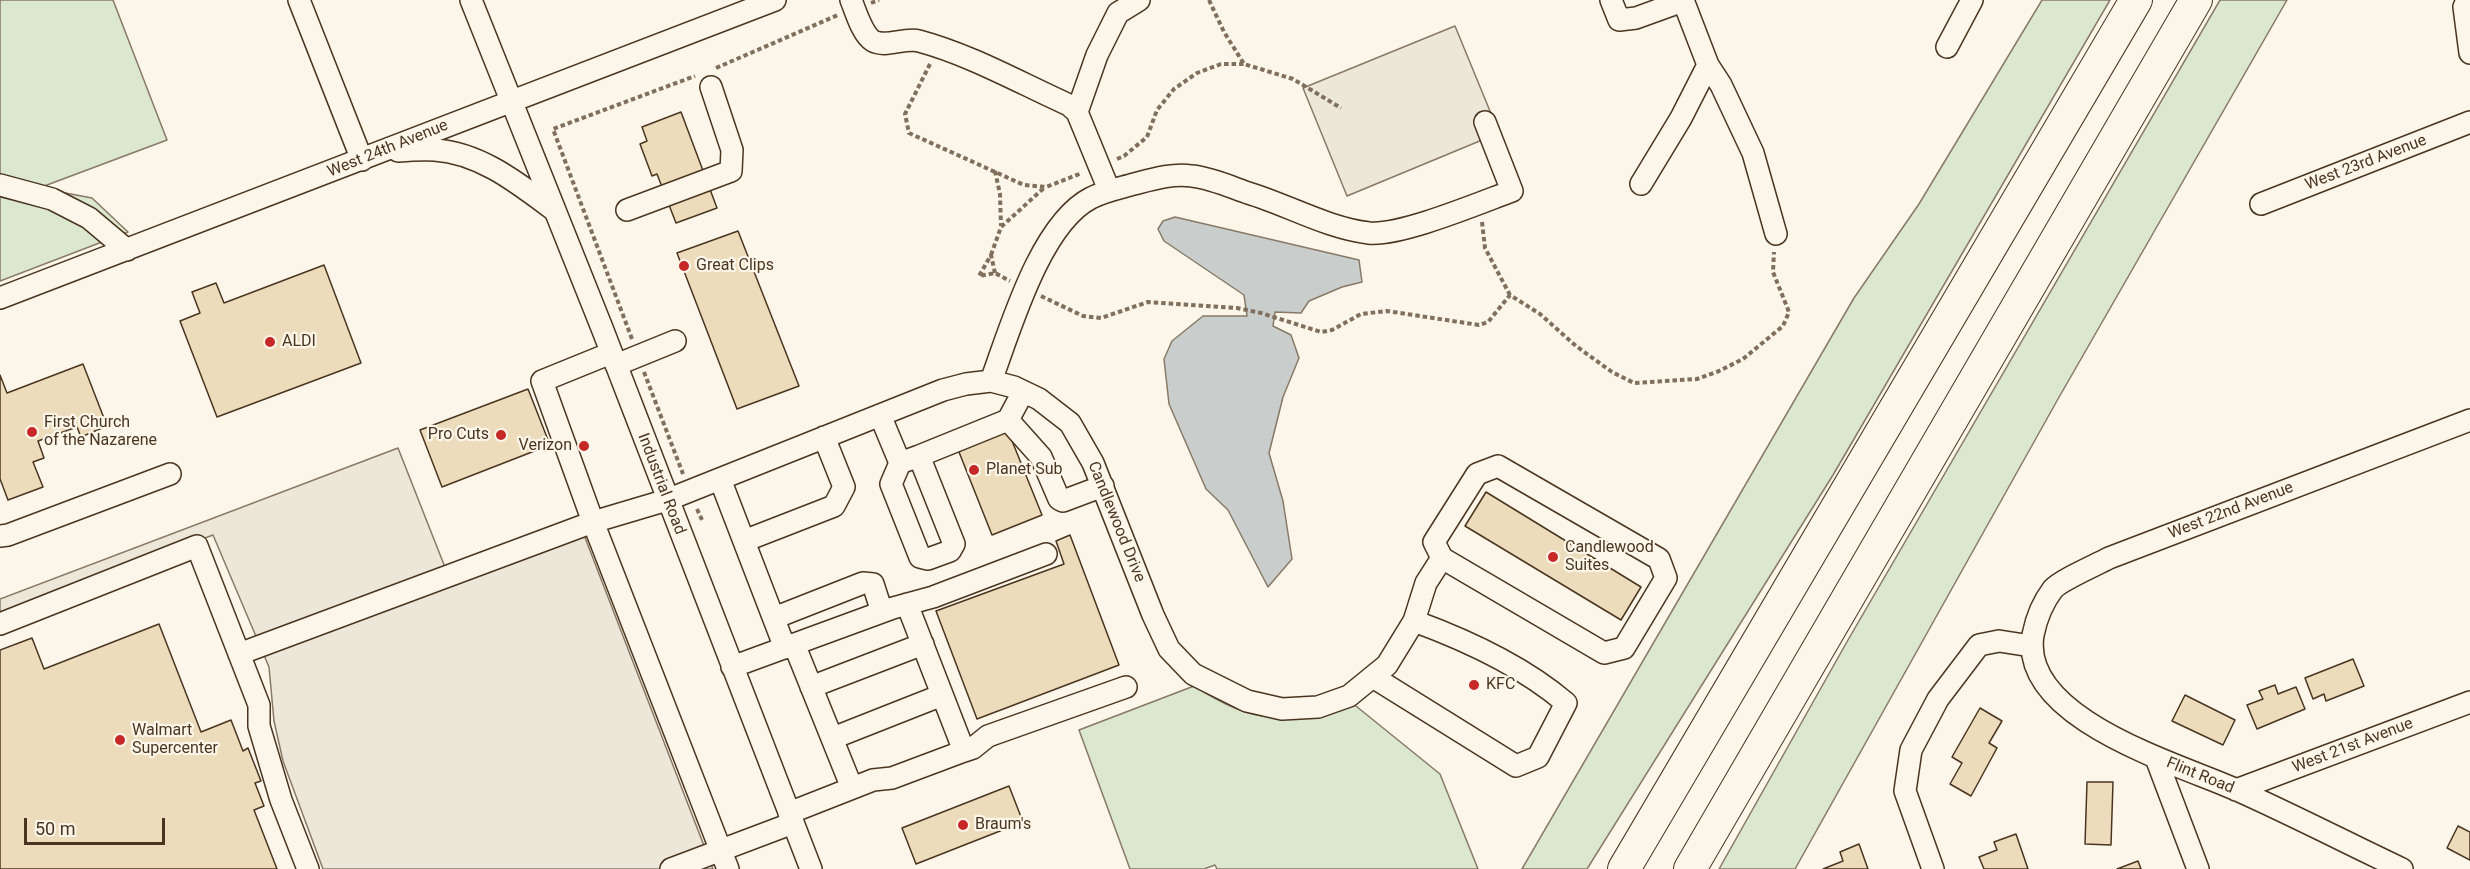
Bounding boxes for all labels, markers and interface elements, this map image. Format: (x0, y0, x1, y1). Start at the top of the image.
street label: West 24th Avenue (325, 116, 451, 182)
street label: West 23rd Avenue (2303, 131, 2429, 195)
place label: Great Clips (696, 256, 774, 276)
marker: Great Clips (677, 259, 691, 273)
place label: ALDI (282, 332, 316, 352)
marker: ALDI (263, 335, 277, 349)
place label: First Church of the Nazarene (44, 413, 157, 451)
marker: First Church of the Nazarene (25, 425, 39, 439)
place label: Pro Cuts (428, 425, 489, 445)
marker: Pro Cuts (494, 428, 508, 442)
street label: Industrial Road (633, 431, 689, 537)
place label: Verizon (519, 436, 572, 456)
marker: Verizon (577, 439, 591, 453)
street label: Candlewood Drive (1083, 459, 1149, 585)
place label: Planet Sub (986, 460, 1063, 480)
marker: Planet Sub (967, 463, 981, 477)
street label: West 22nd Avenue (2166, 478, 2296, 544)
place label: Candlewood Suites (1565, 538, 1654, 576)
marker: Candlewood Suites (1546, 550, 1560, 564)
place label: KFC (1486, 675, 1515, 695)
marker: KFC (1467, 678, 1481, 692)
street label: West 21st Avenue (2290, 714, 2416, 778)
place label: Walmart Supercenter (132, 721, 218, 759)
marker: Walmart Supercenter (113, 733, 127, 747)
street label: Flint Road (2163, 754, 2237, 798)
scale bar (27, 806, 168, 844)
place label: Braum's (975, 815, 1031, 835)
text: 50 m (35, 818, 75, 839)
marker: Braum's (956, 818, 970, 832)

